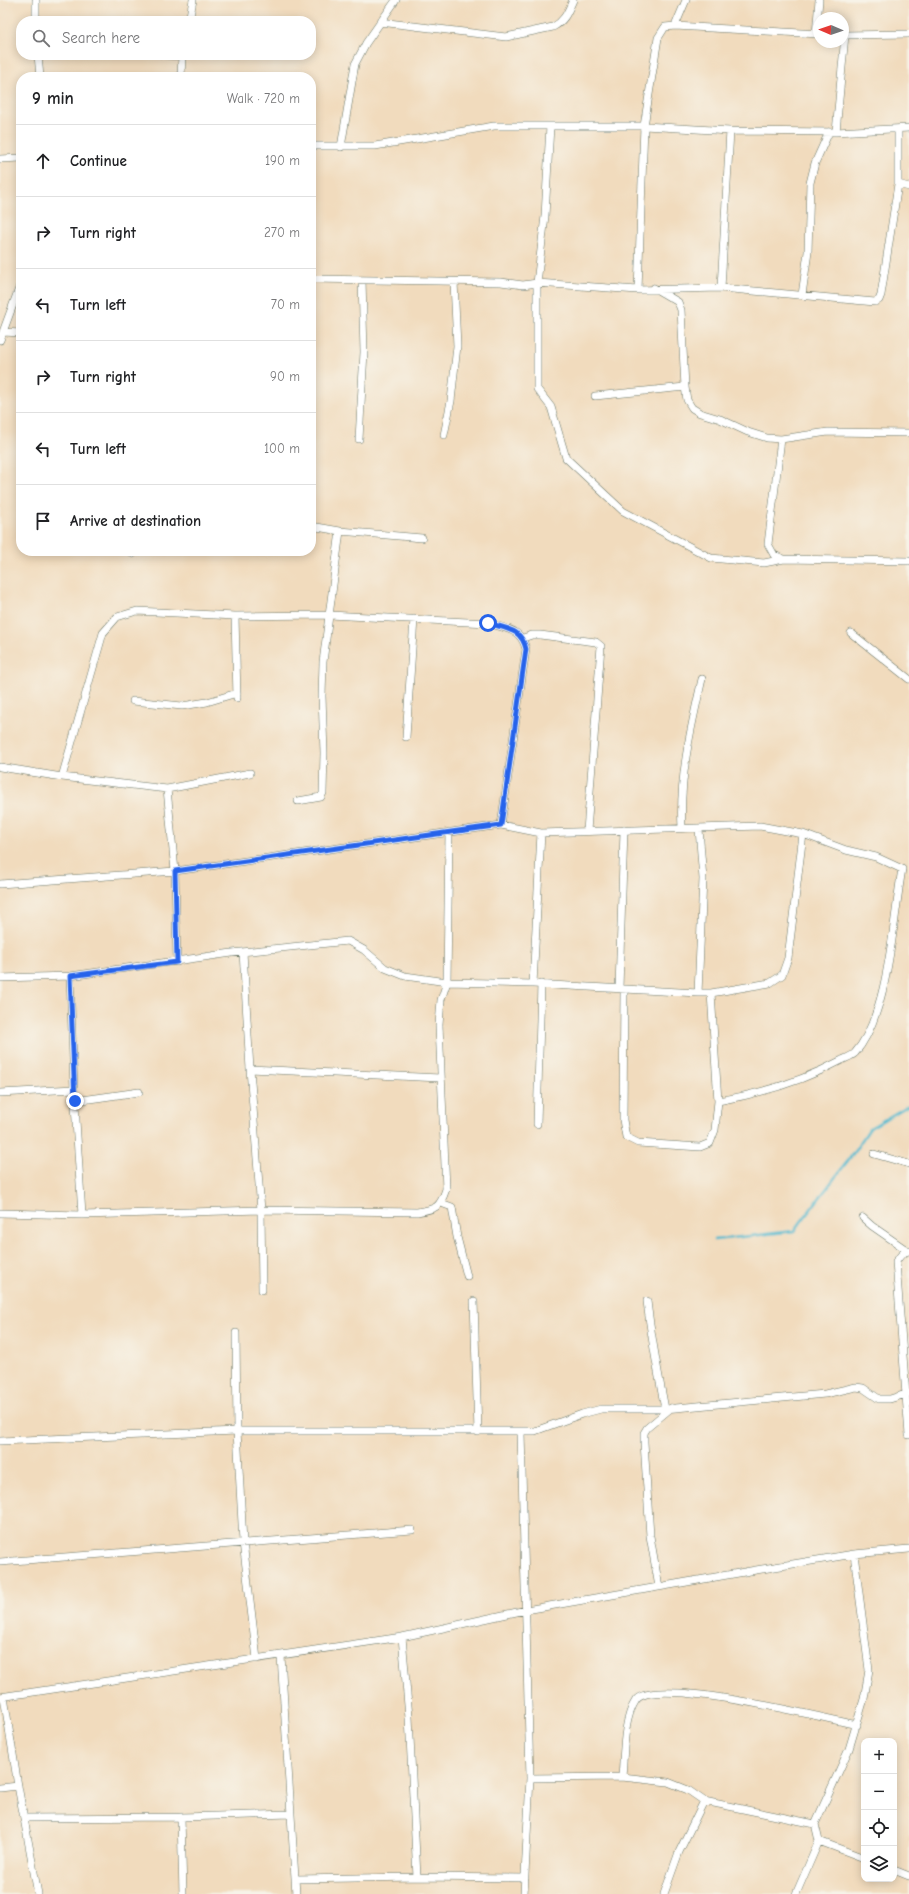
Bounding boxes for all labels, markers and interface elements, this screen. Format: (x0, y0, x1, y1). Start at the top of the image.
north arrow (813, 12, 849, 48)
search box (16, 16, 316, 60)
icon: search (30, 27, 52, 49)
text: Search here (62, 29, 140, 47)
text: 9 min (32, 89, 74, 108)
text: Walk · 720 m (227, 91, 300, 106)
icon: ahead (32, 150, 54, 172)
text: Continue (70, 152, 127, 170)
text: 190 m (265, 153, 300, 168)
icon: right (32, 222, 54, 244)
text: Turn right (70, 224, 136, 242)
text: 270 m (264, 225, 300, 240)
icon: left (32, 294, 54, 316)
text: Turn left (70, 296, 126, 314)
text: 70 m (271, 297, 300, 312)
icon: right (32, 366, 54, 388)
text: Turn right (70, 368, 136, 386)
text: 90 m (270, 369, 300, 384)
icon: left (32, 438, 54, 460)
text: Turn left (70, 440, 126, 458)
text: 100 m (264, 441, 300, 456)
icon: arrive (32, 510, 54, 532)
text: Arrive at destination (70, 512, 201, 530)
route start (479, 614, 497, 632)
route end (66, 1092, 84, 1110)
map controls (861, 1738, 897, 1882)
button: + (861, 1738, 897, 1774)
button: − (861, 1774, 897, 1810)
button: locate (861, 1810, 897, 1846)
button: layers (861, 1846, 897, 1882)

